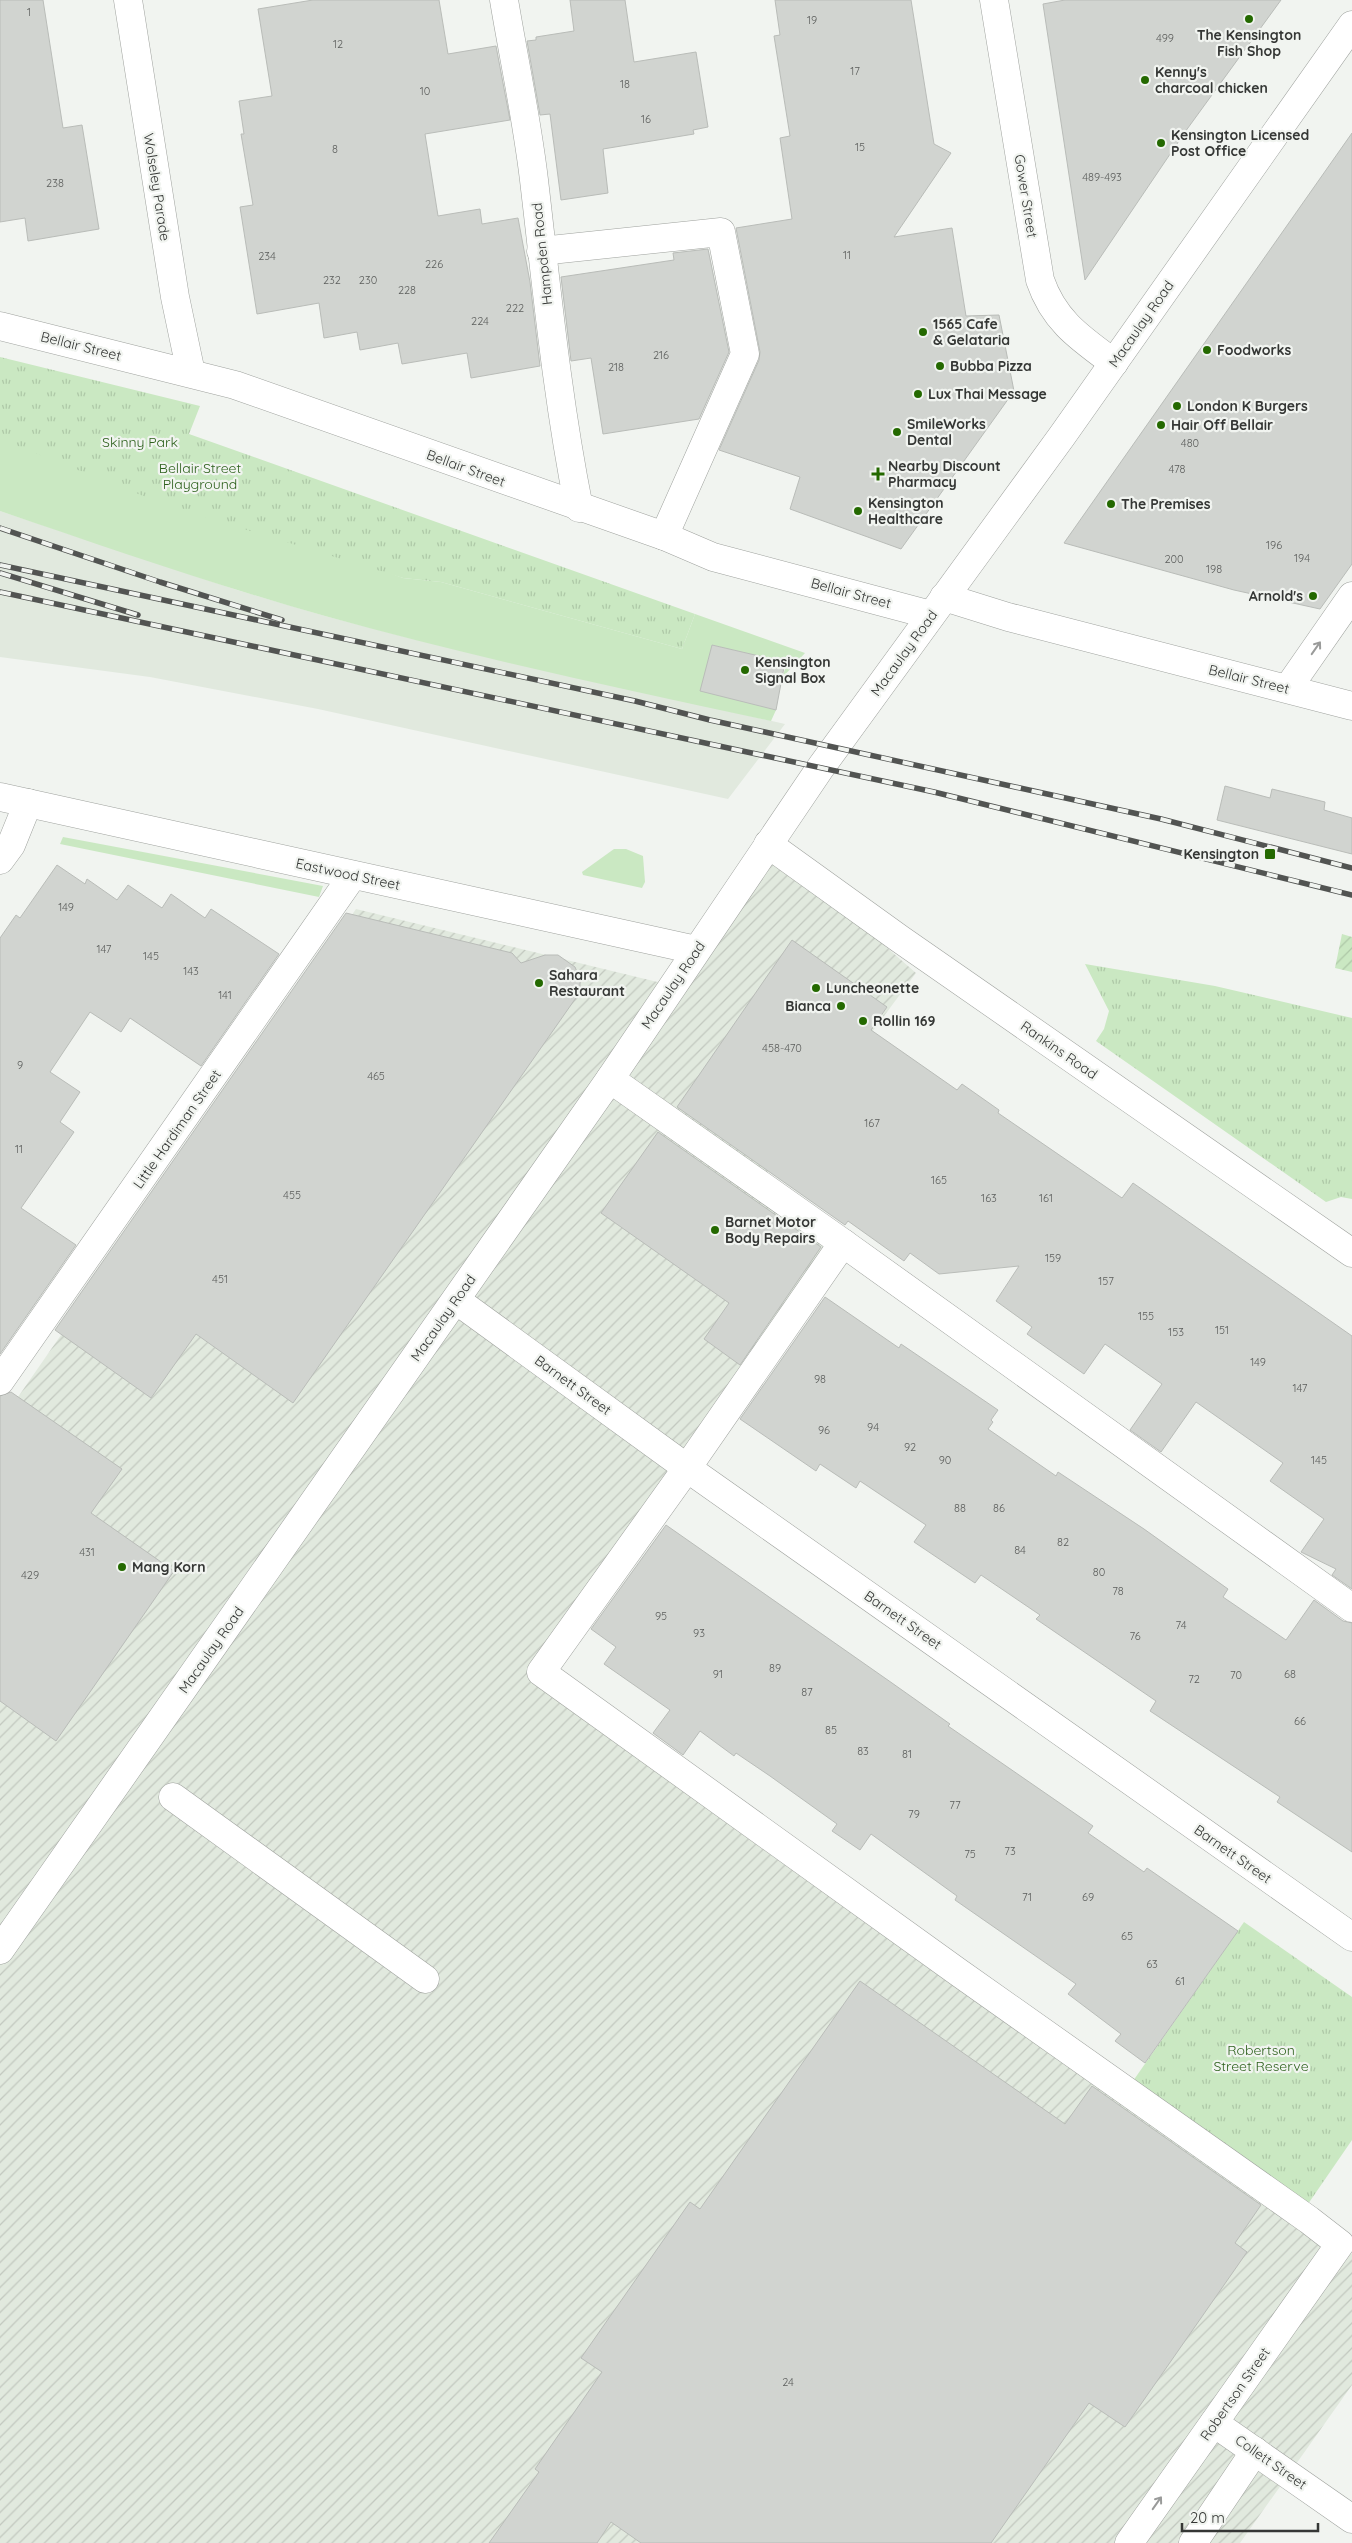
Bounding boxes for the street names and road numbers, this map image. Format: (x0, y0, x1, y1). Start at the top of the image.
street label: Wolseley Parade (140, 132, 174, 242)
street label: Gower Street (1011, 153, 1042, 239)
street label: Hampden Road (528, 202, 556, 306)
street label: Macaulay Road (1104, 277, 1178, 371)
street label: Bellair Street (39, 327, 123, 365)
street label: Bellair Street (424, 445, 508, 491)
street label: Bellair Street (809, 574, 893, 612)
street label: Macaulay Road (867, 607, 941, 699)
street label: Bellair Street (1207, 660, 1291, 698)
street label: Eastwood Street (294, 854, 402, 894)
street label: Macaulay Road (637, 938, 709, 1032)
street label: Rankins Road (1017, 1017, 1101, 1083)
street label: Little Hardiman Street (129, 1066, 225, 1192)
street label: Macaulay Road (406, 1271, 480, 1365)
street label: Barnett Street (531, 1351, 615, 1419)
street label: Barnett Street (861, 1587, 945, 1653)
street label: Macaulay Road (174, 1603, 248, 1697)
street label: Barnett Street (1191, 1821, 1275, 1887)
street label: Robertson Street (1196, 2344, 1274, 2444)
street label: Collett Street (1232, 2431, 1311, 2493)

